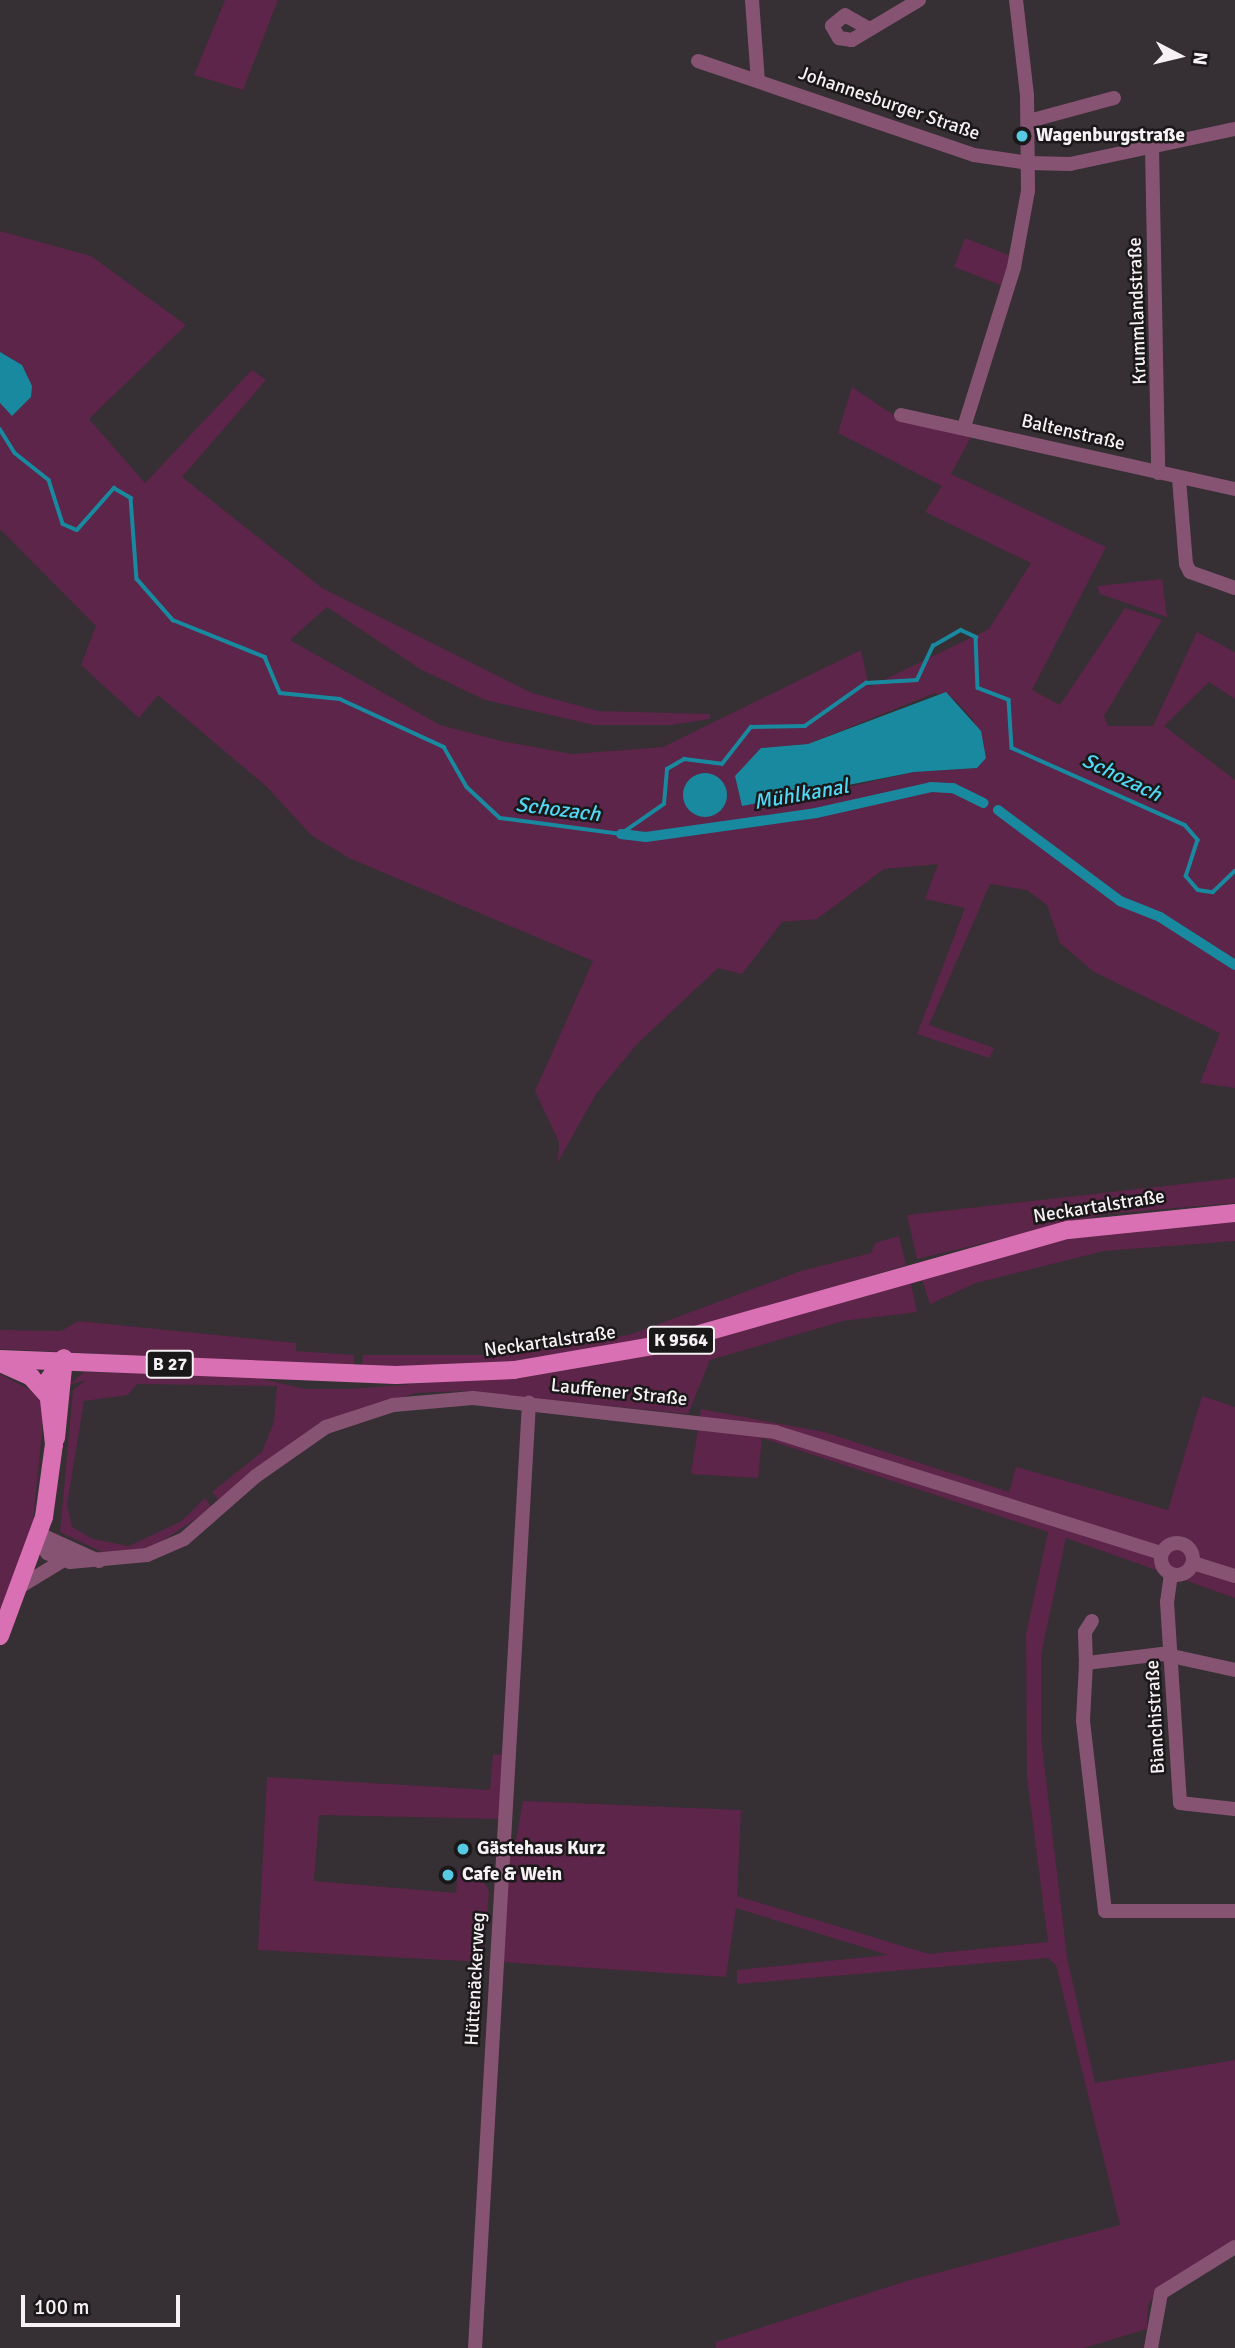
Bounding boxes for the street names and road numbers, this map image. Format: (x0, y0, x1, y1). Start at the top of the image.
street label: Johannesburger Straße (795, 62, 983, 146)
street label: Krummlandstraße (1124, 237, 1152, 385)
street label: Baltenstraße (1019, 410, 1127, 456)
street label: Neckartalstraße (1032, 1185, 1166, 1229)
street label: Neckartalstraße (483, 1321, 617, 1363)
road number: K 9564 (646, 1325, 716, 1354)
road number: B 27 (146, 1350, 194, 1378)
street label: Lauffener Straße (549, 1374, 689, 1412)
street label: Bianchistraße (1142, 1659, 1170, 1775)
street label: Hüttenäckerweg (461, 1912, 491, 2046)

